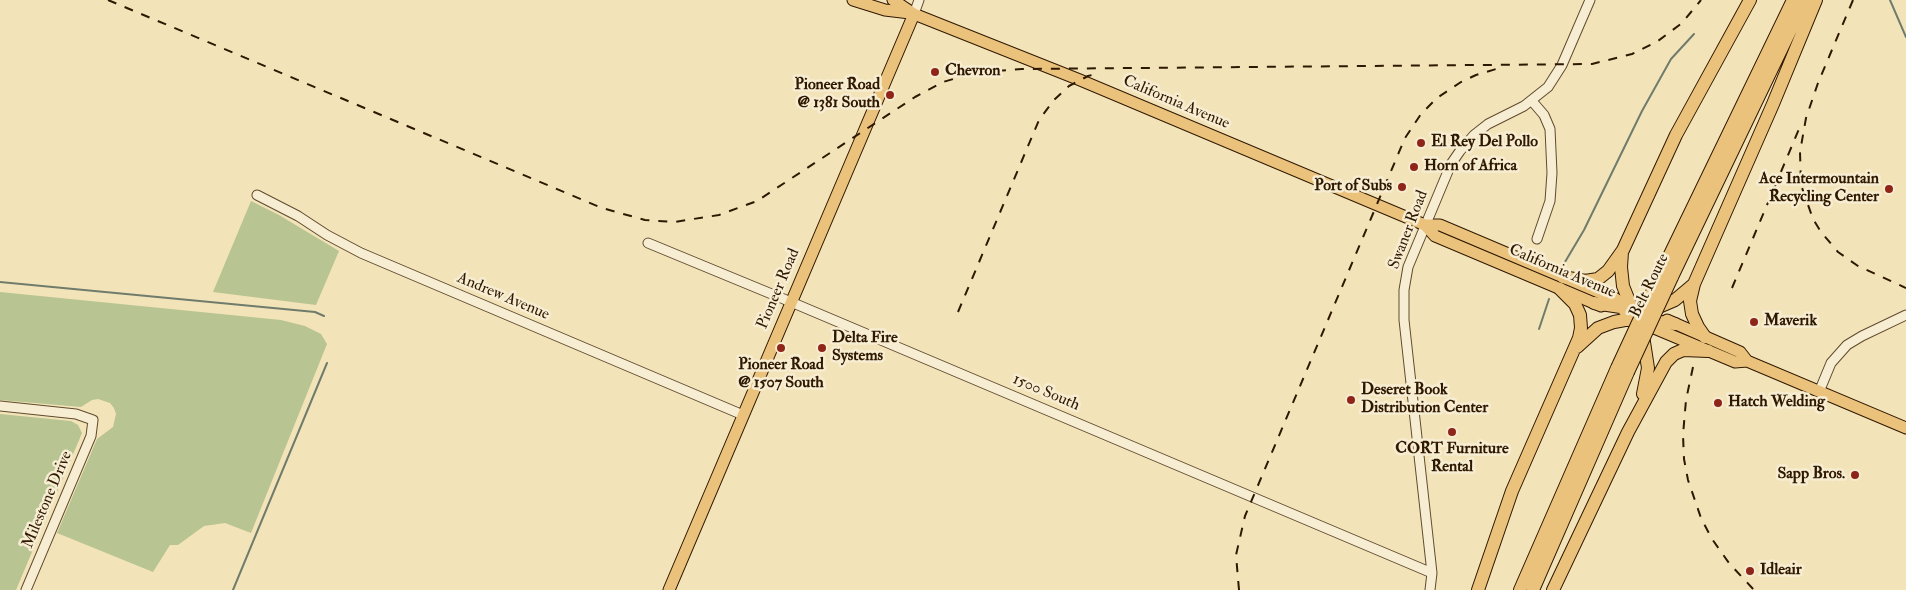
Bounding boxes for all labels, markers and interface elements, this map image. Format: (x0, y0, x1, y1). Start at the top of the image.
place label: Chevron (945, 62, 1001, 82)
marker: Chevron (929, 66, 941, 78)
street label: California Avenue (1120, 72, 1232, 134)
place label: Pioneer Road @ 1381 South (794, 76, 880, 114)
marker: Pioneer Road @ 1381 South (884, 89, 896, 101)
place label: El Rey Del Pollo (1431, 133, 1538, 153)
marker: El Rey Del Pollo (1415, 137, 1427, 149)
place label: Horn of Africa (1424, 157, 1517, 177)
marker: Horn of Africa (1408, 161, 1420, 173)
place label: Ace Intermountain Recycling Center (1759, 170, 1879, 208)
place label: Port of Subs (1314, 177, 1392, 197)
marker: Port of Subs (1396, 181, 1408, 193)
marker: Ace Intermountain Recycling Center (1883, 183, 1895, 195)
street label: Swaner Road (1385, 188, 1433, 272)
street label: California Avenue (1506, 241, 1618, 303)
street label: Pioneer Road (753, 246, 805, 332)
street label: Belt Route (1626, 251, 1674, 321)
street label: Andrew Avenue (454, 269, 552, 325)
place label: Maverik (1764, 312, 1817, 332)
marker: Maverik (1748, 316, 1760, 328)
place label: Delta Fire Systems (832, 329, 898, 367)
marker: Pioneer Road @ 1507 South (775, 342, 787, 354)
marker: Delta Fire Systems (816, 342, 828, 354)
place label: Pioneer Road @ 1507 South (738, 356, 824, 394)
street label: 1500 South (1010, 370, 1082, 416)
place label: Deseret Book Distribution Center (1361, 381, 1488, 419)
place label: Hatch Welding (1728, 393, 1825, 413)
marker: Deseret Book Distribution Center (1345, 394, 1357, 406)
marker: Hatch Welding (1712, 397, 1724, 409)
marker: CORT Furniture Rental (1446, 426, 1458, 438)
place label: CORT Furniture Rental (1395, 440, 1509, 478)
street label: Milestone Drive (19, 449, 77, 551)
place label: Sapp Bros. (1777, 465, 1845, 485)
marker: Sapp Bros. (1849, 469, 1861, 481)
place label: Idleair (1760, 561, 1802, 581)
marker: Idleair (1744, 565, 1756, 577)

